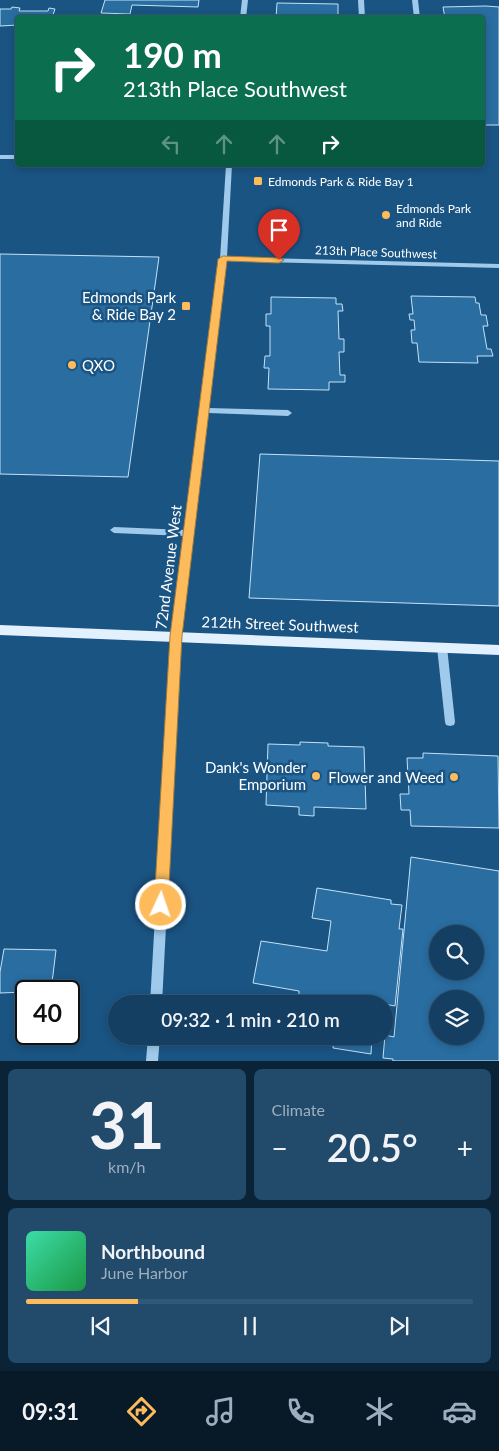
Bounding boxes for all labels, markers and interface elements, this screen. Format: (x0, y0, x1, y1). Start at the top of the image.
text: 190 m (123, 33, 222, 75)
icon: right (40, 35, 105, 100)
text: 213th Place Southwest (123, 75, 347, 102)
icon: left (157, 130, 185, 158)
icon: ahead (210, 130, 238, 158)
icon: ahead (263, 130, 291, 158)
icon: right (316, 130, 344, 158)
place label: Edmonds Park & Ride Bay 1 (268, 174, 414, 189)
marker: Edmonds Park & Ride Bay 1 (252, 175, 264, 187)
place label: Edmonds Park and Ride (396, 201, 472, 230)
pin (258, 209, 300, 260)
marker: Edmonds Park and Ride (380, 209, 392, 221)
icon: arrive (265, 216, 293, 244)
street label: 213th Place Southwest (315, 242, 438, 262)
place label: Edmonds Park & Ride Bay 2 (82, 288, 176, 323)
marker: Edmonds Park & Ride Bay 2 (180, 300, 192, 312)
place label: QXO (82, 356, 115, 374)
marker: QXO (66, 359, 78, 371)
street label: 72nd Avenue West (151, 503, 185, 630)
street label: 212th Street Southwest (201, 612, 359, 636)
place label: Dank's Wonder Emporium (205, 758, 307, 793)
place label: Flower and Weed (328, 768, 444, 786)
marker: Dank's Wonder Emporium (310, 770, 322, 782)
marker: Flower and Weed (448, 771, 460, 783)
position arrow (134, 878, 186, 930)
map controls (429, 925, 484, 1045)
button: search (429, 925, 484, 980)
speed limit sign: 40 (15, 980, 80, 1045)
button: layers (429, 990, 484, 1045)
text: 09:32 · 1 min · 210 m (161, 1008, 340, 1031)
text: 31 (89, 1085, 164, 1163)
text: Climate (272, 1100, 325, 1119)
text: 20.5° (327, 1124, 418, 1170)
text: − (272, 1131, 288, 1165)
text: + (457, 1131, 473, 1165)
text: km/h (108, 1157, 145, 1176)
text: Northbound (101, 1240, 205, 1263)
text: June Harbor (101, 1263, 188, 1282)
icon: previous (87, 1312, 115, 1340)
icon: pause (236, 1312, 264, 1340)
icon: next (385, 1312, 413, 1340)
icon: directions (124, 1394, 159, 1429)
icon: music (203, 1394, 238, 1429)
icon: phone (283, 1394, 318, 1429)
icon: climate (362, 1394, 397, 1429)
icon: car (442, 1394, 477, 1429)
text: 09:31 (22, 1398, 79, 1425)

